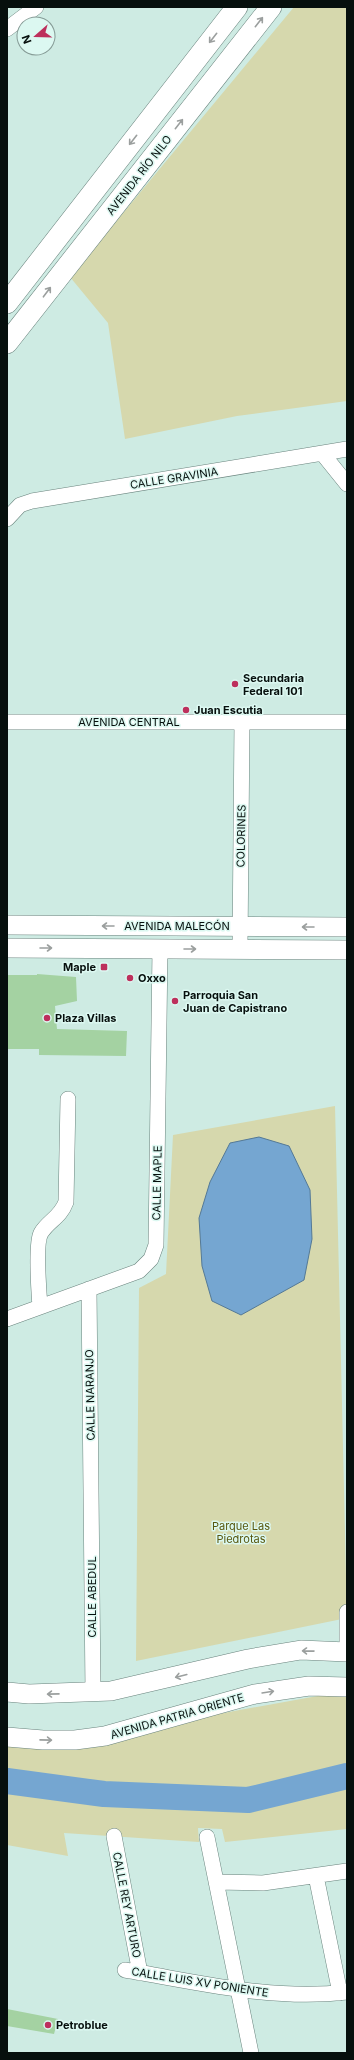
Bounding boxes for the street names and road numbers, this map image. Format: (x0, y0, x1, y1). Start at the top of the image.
street label: AVENIDA RÍO NILO (103, 132, 175, 218)
street label: CALLE GRAVINIA (129, 464, 219, 492)
street label: AVENIDA CENTRAL (78, 715, 180, 729)
street label: COLORINES (233, 804, 249, 868)
street label: AVENIDA MALECÓN (124, 919, 230, 933)
street label: CALLE MAPLE (149, 1145, 165, 1221)
street label: CALLE NARANJO (82, 1349, 98, 1441)
street label: CALLE ABEDUL (85, 1556, 99, 1638)
street label: AVENIDA PATRIA ORIENTE (109, 1690, 245, 1742)
street label: CALLE REY ARTURO (110, 1851, 144, 1959)
street label: CALLE LUIS XV PONIENTE (130, 1964, 270, 2000)

